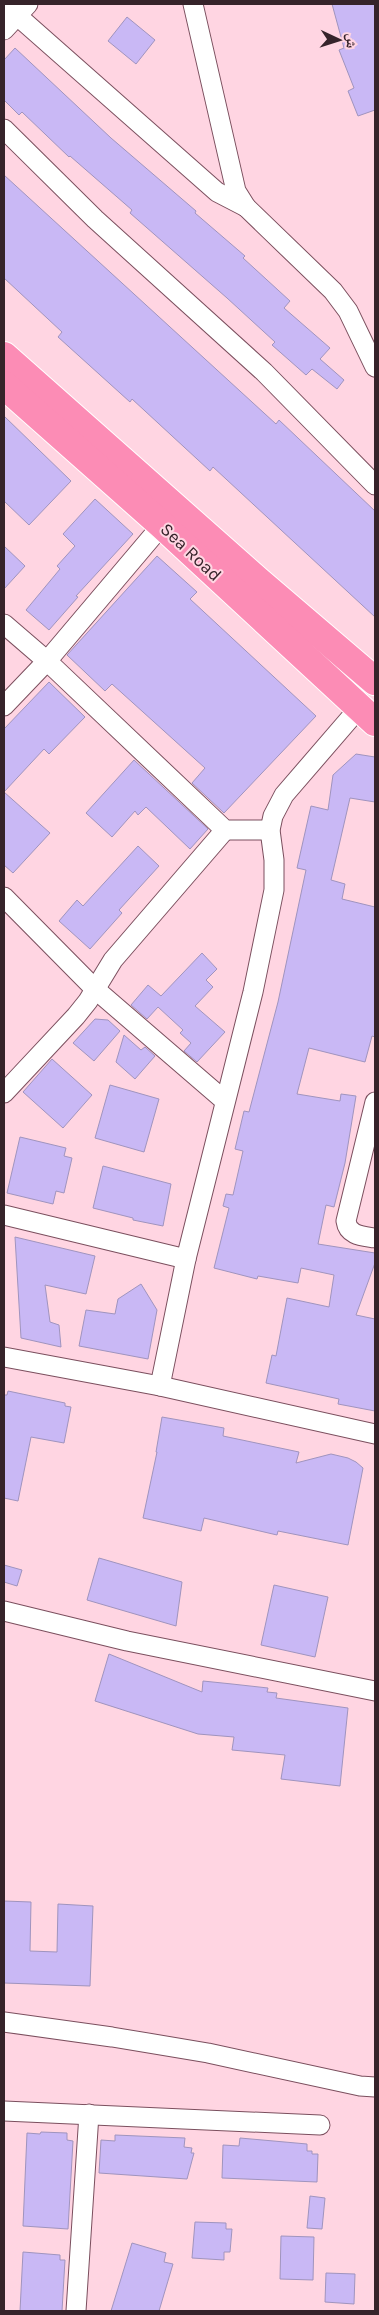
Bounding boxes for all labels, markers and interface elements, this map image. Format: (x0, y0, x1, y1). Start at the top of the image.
north arrow (314, 15, 364, 65)
text: ش (342, 33, 360, 49)
street label: Sea Road (156, 518, 226, 586)

